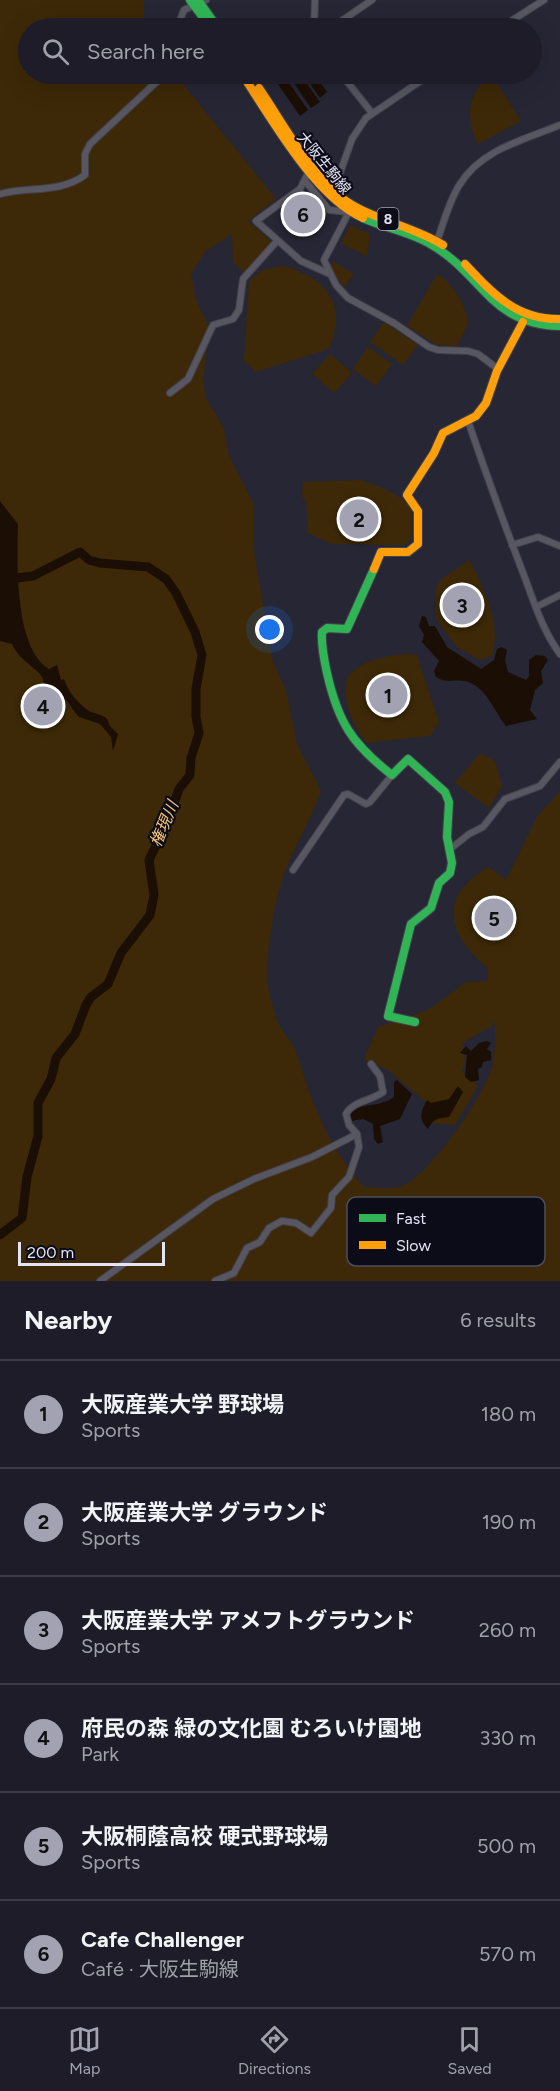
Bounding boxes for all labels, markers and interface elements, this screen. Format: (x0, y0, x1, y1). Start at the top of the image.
search box (18, 18, 542, 84)
icon: search (39, 35, 72, 68)
text: Search here (87, 38, 205, 65)
street label: 大阪生駒線 (293, 128, 355, 198)
pin: 6 (284, 192, 322, 236)
road number: 8 (378, 208, 398, 230)
pin: 2 (340, 496, 378, 542)
pin: 3 (442, 582, 482, 628)
your location (255, 615, 284, 644)
pin: 1 (368, 672, 408, 718)
pin: 4 (24, 684, 63, 728)
water label: 権現川 (146, 796, 183, 850)
pin: 5 (474, 896, 514, 940)
legend (347, 1197, 545, 1266)
text: Fast (396, 1209, 426, 1228)
text: Slow (396, 1236, 431, 1255)
scale bar (18, 1239, 165, 1266)
text: 200 m (27, 1243, 74, 1262)
text: Nearby (24, 1304, 112, 1336)
text: 6 results (460, 1308, 536, 1332)
text: 大阪産業大学 野球場 (81, 1391, 284, 1418)
text: 1 (39, 1402, 48, 1426)
text: 180 m (481, 1402, 536, 1426)
text: Sports (81, 1418, 140, 1442)
text: 大阪産業大学 グラウンド (81, 1499, 328, 1526)
text: 2 (38, 1510, 49, 1534)
text: 190 m (482, 1510, 536, 1534)
text: Sports (81, 1526, 140, 1550)
text: 大阪産業大学 アメフトグラウンド (81, 1607, 415, 1634)
text: 3 (38, 1618, 49, 1642)
text: 260 m (479, 1618, 536, 1642)
text: Sports (81, 1634, 140, 1658)
text: 府民の森 緑の文化園 むろいけ園地 (81, 1715, 421, 1742)
text: 4 (37, 1726, 50, 1750)
text: 330 m (479, 1726, 536, 1750)
text: Park (81, 1742, 119, 1766)
text: 大阪桐蔭高校 硬式野球場 (81, 1823, 328, 1850)
text: 5 (38, 1834, 49, 1858)
text: 500 m (477, 1834, 536, 1858)
text: Sports (81, 1850, 140, 1874)
text: Cafe Challenger (81, 1926, 244, 1953)
text: 6 (38, 1942, 49, 1966)
text: 570 m (479, 1942, 536, 1966)
text: Café · 大阪生駒線 (81, 1957, 239, 1981)
tab: Map (68, 2023, 101, 2078)
tab: Directions (238, 2023, 311, 2078)
tab: Saved (448, 2023, 492, 2078)

